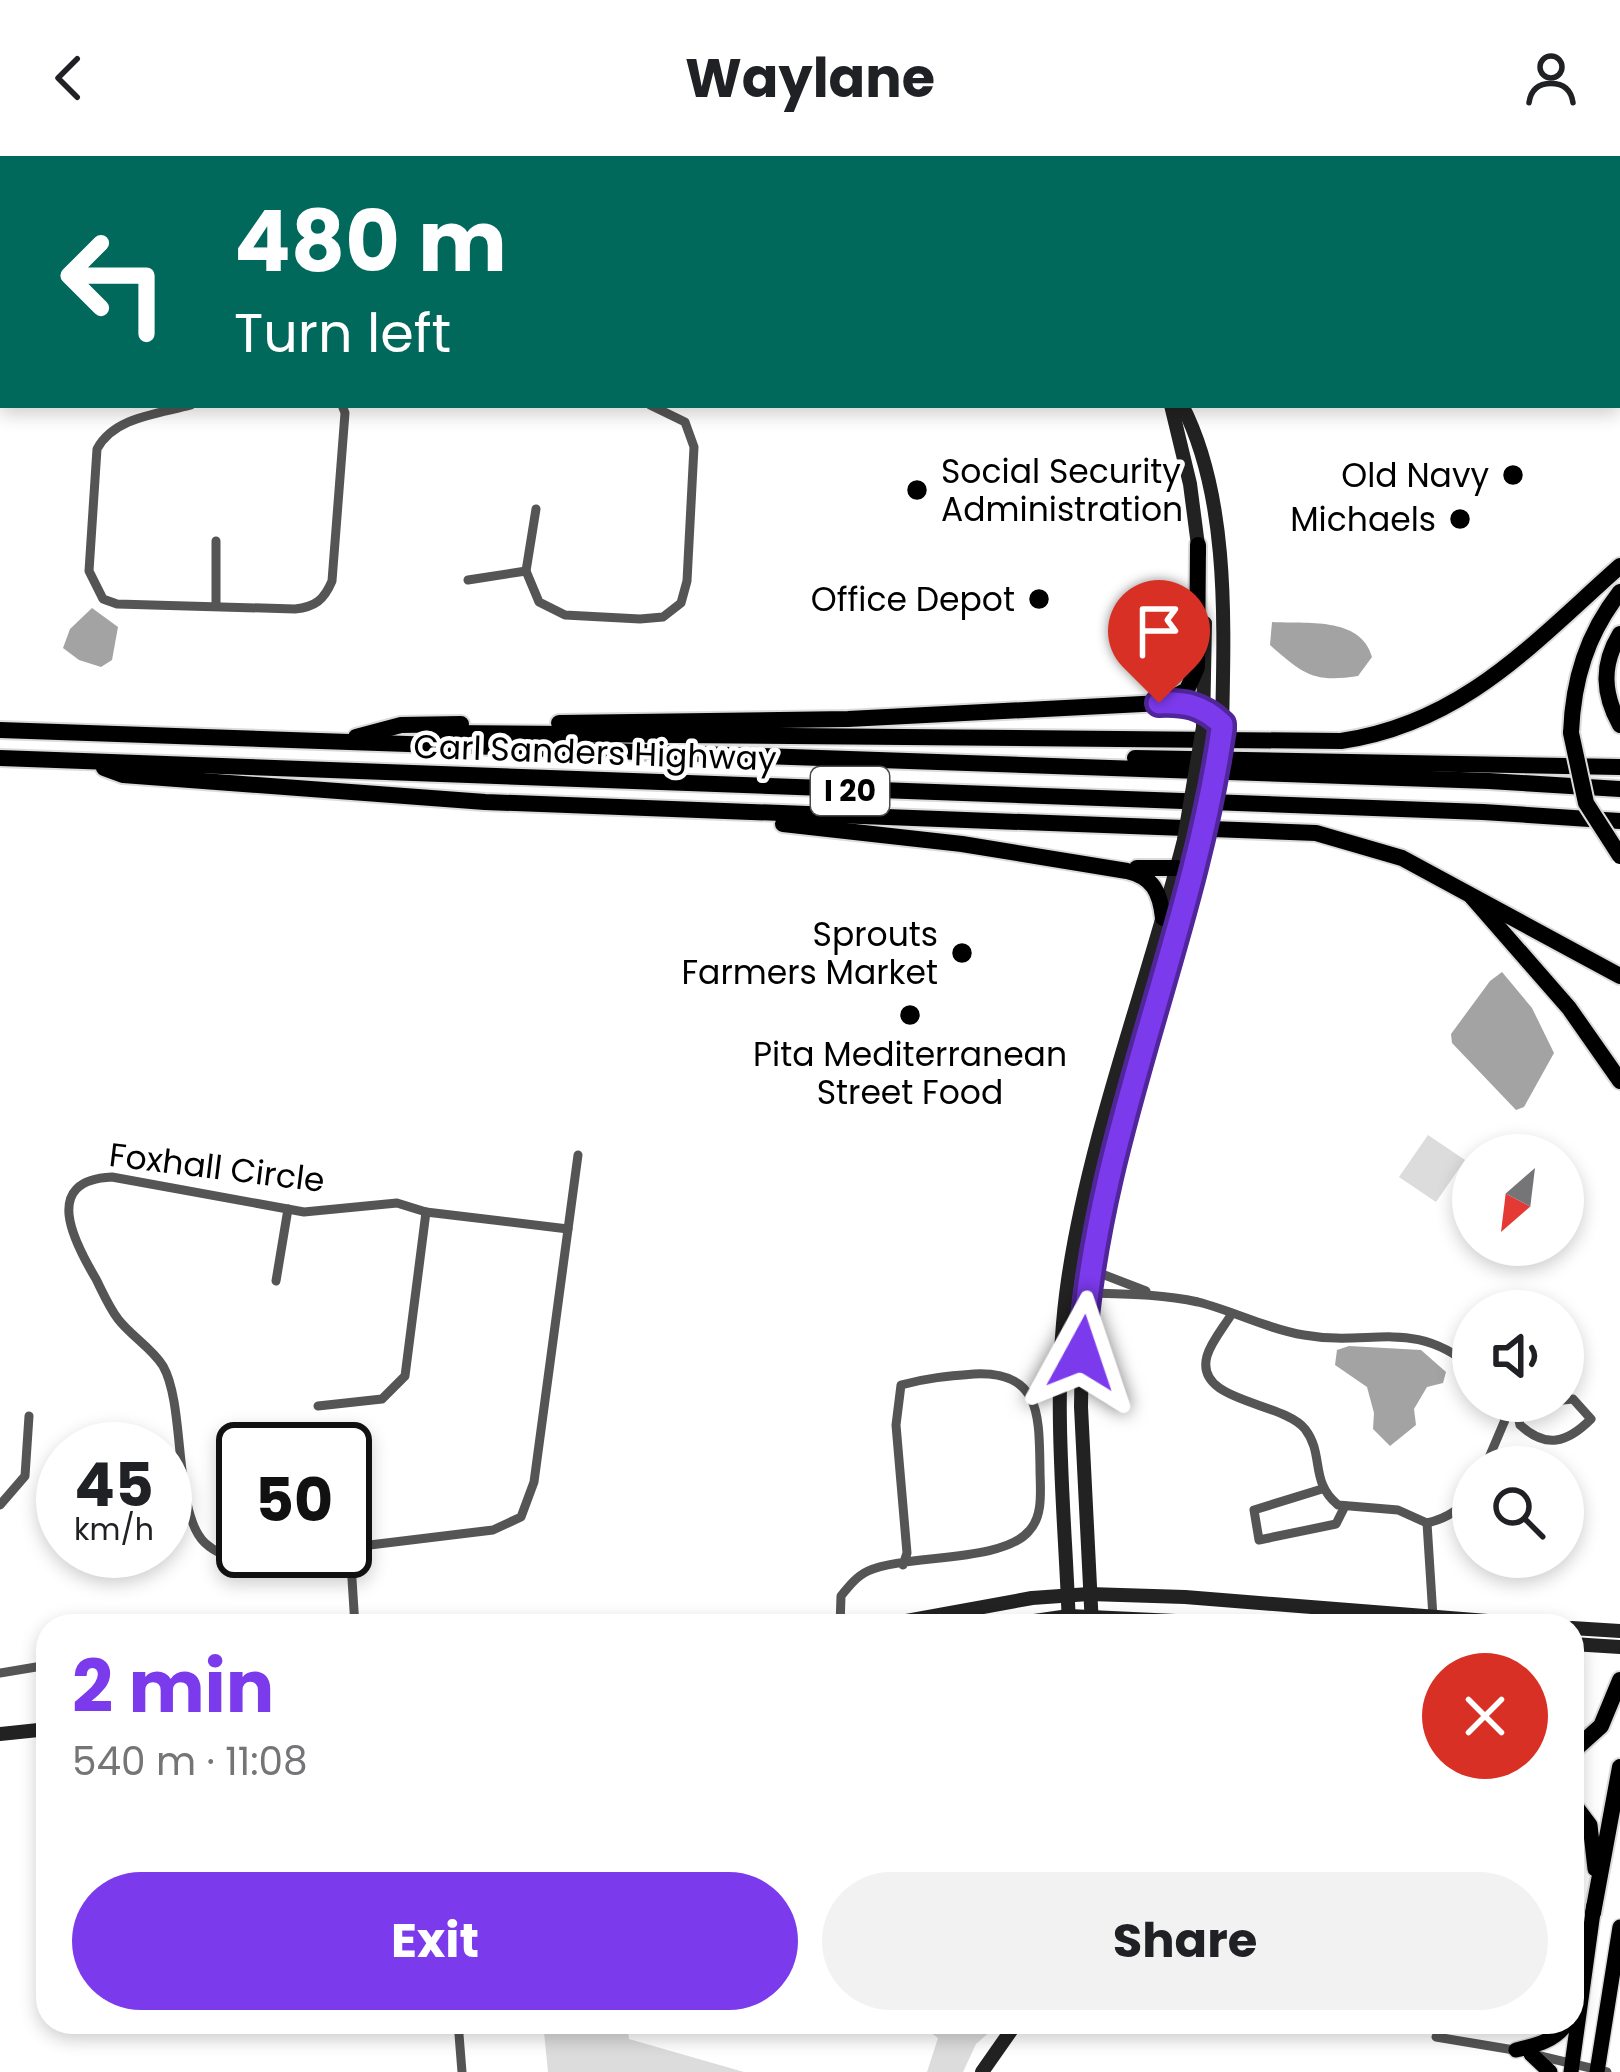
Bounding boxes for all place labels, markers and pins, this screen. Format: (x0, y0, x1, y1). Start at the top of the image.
place label: Social Security Administration (941, 448, 1183, 533)
place label: Old Navy (1341, 452, 1489, 499)
marker: Old Navy (1500, 462, 1526, 488)
marker: Social Security Administration (904, 477, 930, 503)
place label: Michaels (1290, 496, 1436, 543)
marker: Michaels (1447, 506, 1473, 532)
place label: Office Depot (811, 576, 1015, 623)
pin (1108, 580, 1210, 703)
marker: Office Depot (1026, 586, 1052, 612)
place label: Sprouts Farmers Market (681, 911, 938, 996)
marker: Sprouts Farmers Market (949, 940, 975, 966)
marker: Pita Mediterranean Street Food (897, 1002, 923, 1028)
place label: Pita Mediterranean Street Food (753, 1031, 1067, 1116)

